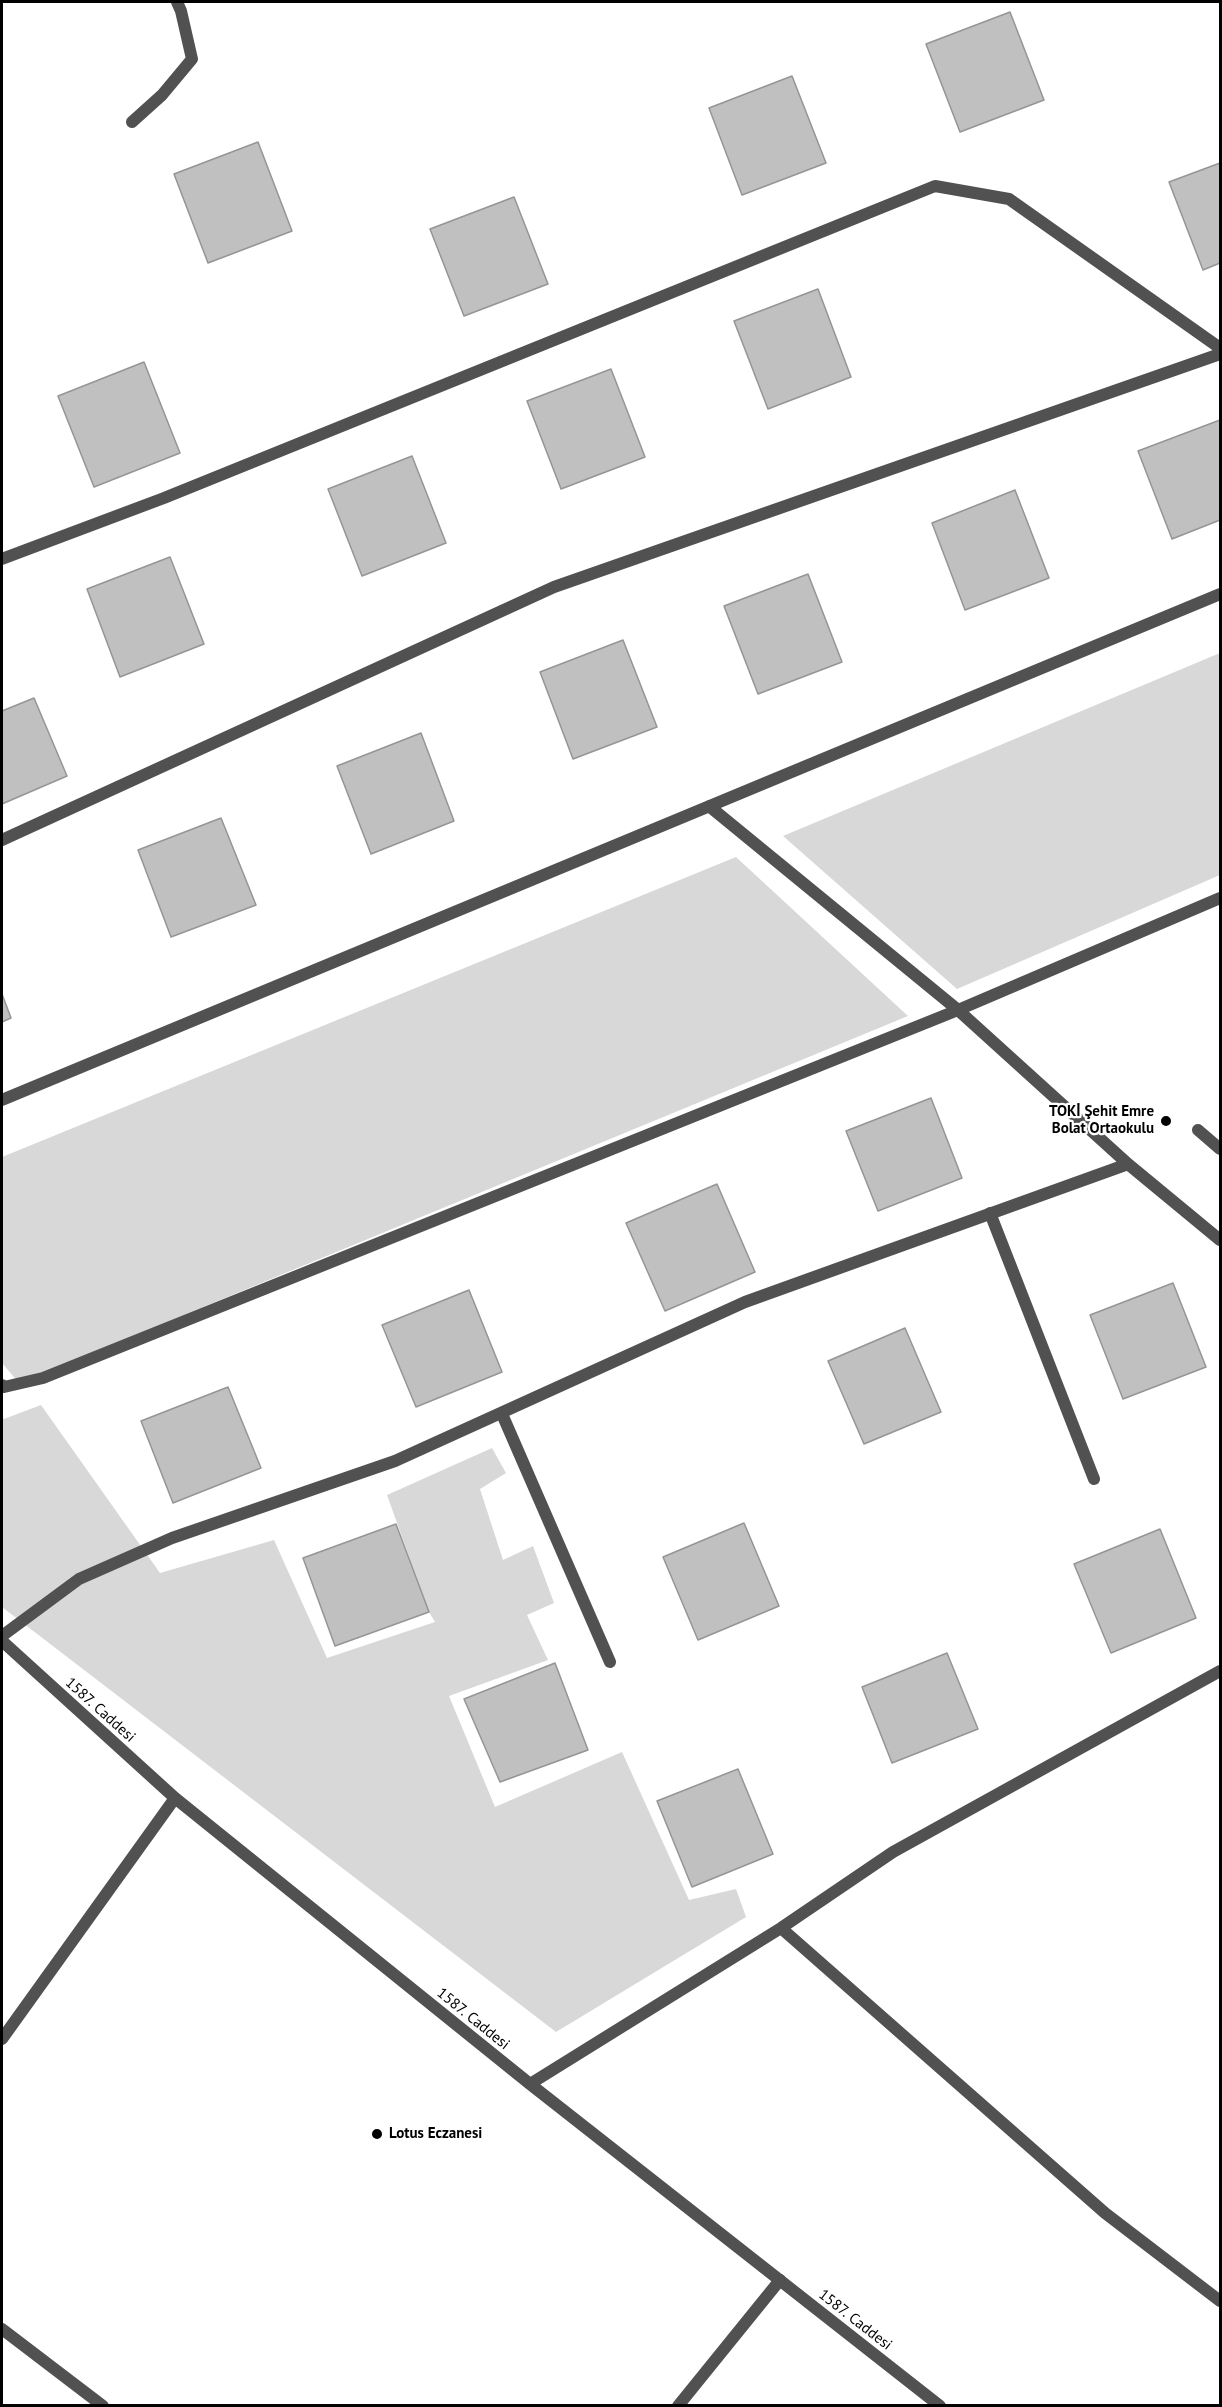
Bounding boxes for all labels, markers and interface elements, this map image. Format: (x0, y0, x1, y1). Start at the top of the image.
place label: TOKİ Şehit Emre Bolat Ortaokulu (1049, 1103, 1154, 1138)
marker: TOKİ Şehit Emre Bolat Ortaokulu (1159, 1114, 1173, 1128)
street label: 1587. Caddesi (61, 1674, 139, 1746)
street label: 1587. Caddesi (433, 1984, 513, 2054)
place label: Lotus Eczanesi (389, 2125, 482, 2143)
marker: Lotus Eczanesi (370, 2127, 384, 2141)
street label: 1587. Caddesi (815, 2286, 895, 2354)

